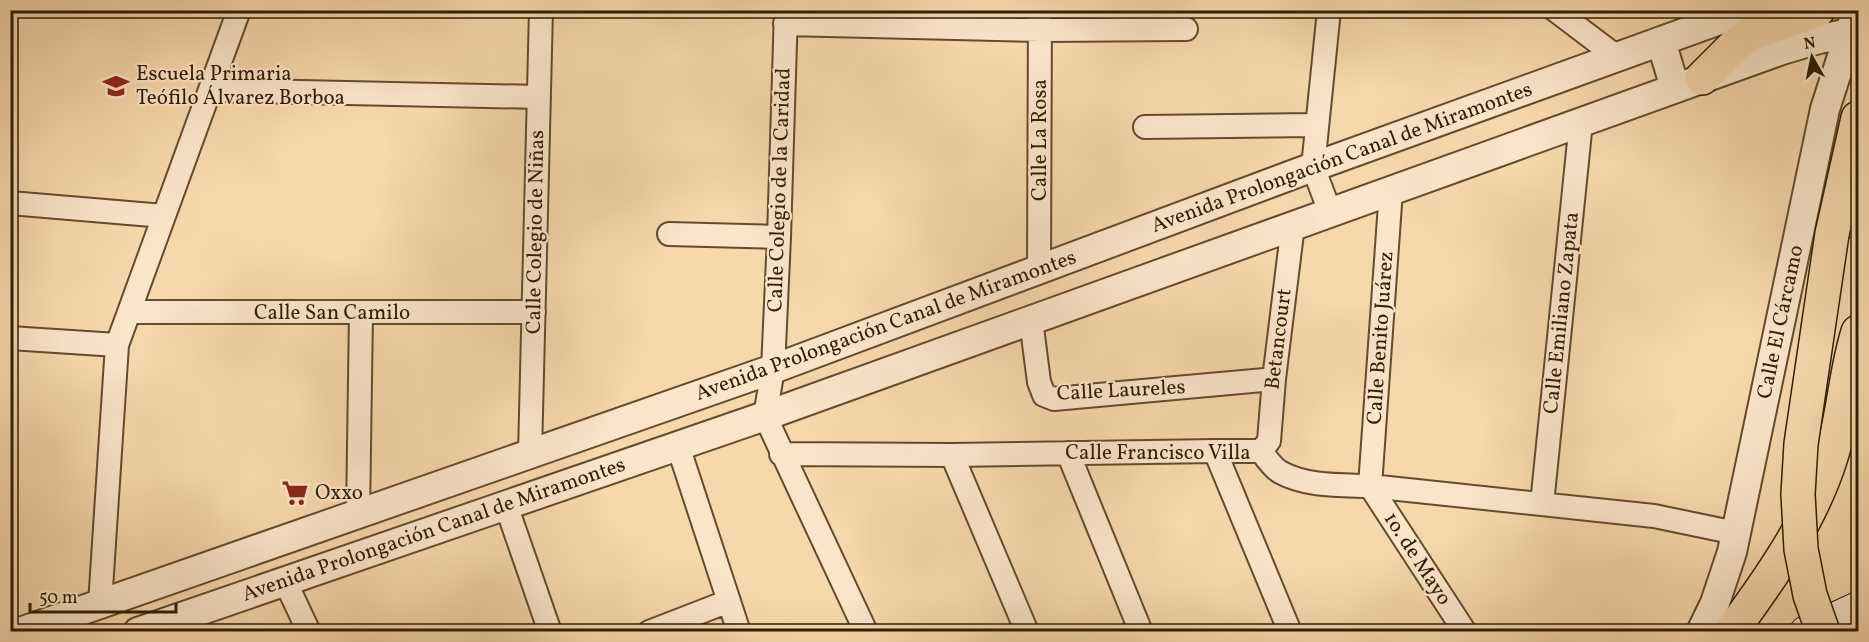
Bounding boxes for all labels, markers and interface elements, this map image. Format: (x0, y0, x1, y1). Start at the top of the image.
north arrow (1782, 27, 1842, 87)
text: N (1803, 32, 1818, 56)
place label: Escuela Primaria Teófilo Álvarez Borboa (136, 60, 345, 113)
street label: Calle Colegio de la Caridad (761, 67, 799, 313)
school or university icon: Escuela Primaria Teófilo Álvarez Borboa (101, 71, 131, 101)
street label: Avenida Prolongación Canal de Miramontes (1147, 75, 1537, 241)
street label: Calle La Rosa (1026, 79, 1055, 201)
street label: Calle Colegio de Niñas (520, 130, 552, 334)
street label: Calle Emiliano Zapata (1537, 210, 1587, 416)
street label: Calle El Cárcamo (1751, 242, 1811, 402)
street label: Avenida Prolongación Canal de Miramontes (691, 243, 1081, 409)
street label: Calle Benito Juárez (1360, 250, 1402, 426)
street label: Betancourt (1258, 287, 1300, 391)
street label: Calle San Camilo (254, 299, 410, 328)
street label: Calle Laureles (1056, 373, 1186, 409)
street label: Calle Francisco Villa (1065, 439, 1251, 468)
street label: Avenida Prolongación Canal de Miramontes (238, 451, 630, 609)
supermarket icon: Oxxo (280, 478, 310, 508)
place label: Oxxo (315, 479, 363, 508)
street label: 1o. de Mayo (1376, 507, 1458, 611)
scale bar (30, 576, 176, 614)
text: 50 m (39, 586, 78, 611)

